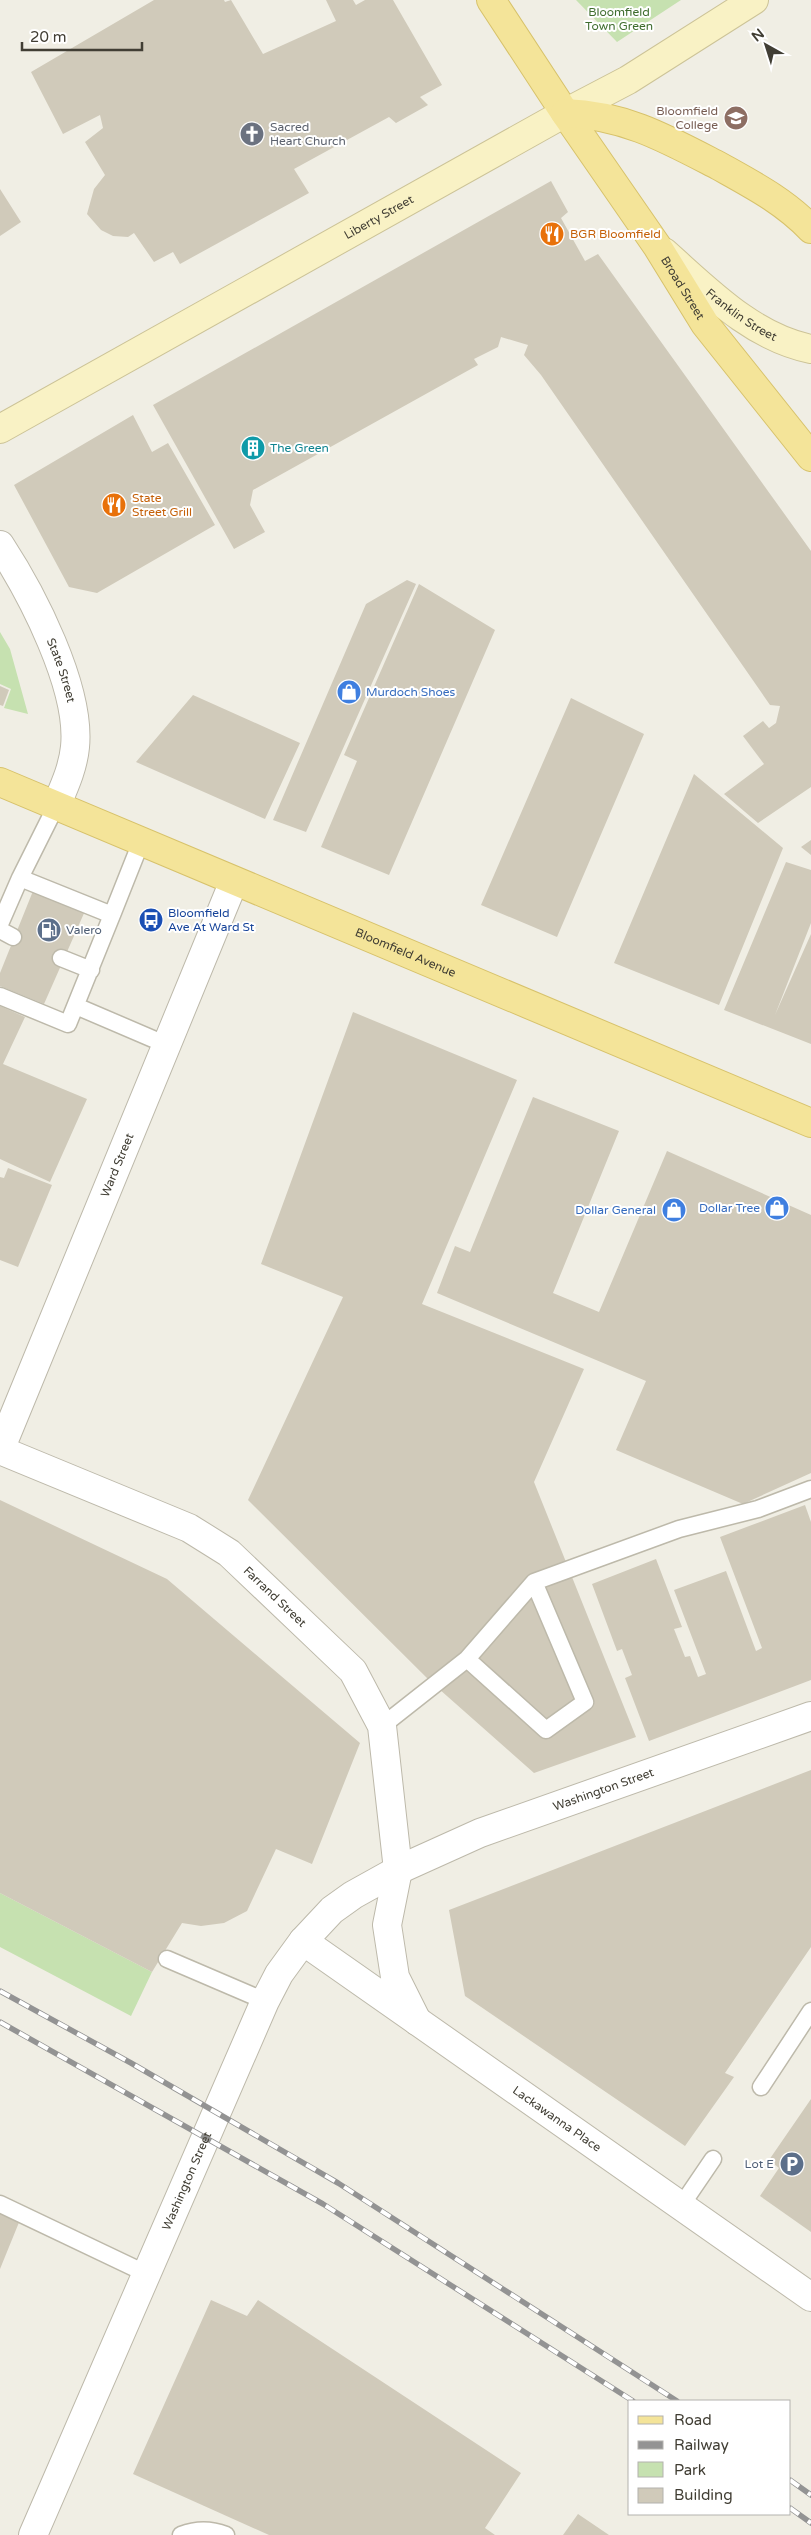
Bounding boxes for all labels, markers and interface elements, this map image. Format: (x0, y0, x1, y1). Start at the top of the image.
park label: Bloomfield Town Green (585, 5, 653, 33)
scale bar (22, 20, 142, 52)
north arrow (741, 20, 791, 70)
text: N (748, 25, 768, 45)
text: 20 m (30, 28, 67, 46)
place label: Bloomfield College (656, 104, 718, 132)
school or university icon: Bloomfield College (723, 105, 749, 131)
place label: Sacred Heart Church (270, 120, 346, 148)
church icon: Sacred Heart Church (239, 121, 265, 147)
street label: Liberty Street (342, 192, 416, 242)
restaurant icon: BGR Bloomfield (539, 221, 565, 247)
place label: BGR Bloomfield (570, 227, 661, 241)
street label: Broad Street (658, 254, 708, 322)
street label: Franklin Street (703, 286, 779, 344)
building icon: The Green (240, 435, 266, 461)
place label: The Green (270, 441, 329, 455)
place label: State Street Grill (132, 491, 192, 519)
restaurant icon: State Street Grill (101, 492, 127, 518)
street label: State Street (44, 636, 78, 704)
shop icon: Murdoch Shoes (336, 679, 362, 705)
place label: Murdoch Shoes (366, 685, 456, 699)
place label: Bloomfield Ave At Ward St (168, 906, 255, 934)
bus stop icon: Bloomfield Ave At Ward St (138, 907, 164, 933)
fuel station icon: Valero (36, 917, 62, 943)
place label: Valero (66, 923, 102, 937)
street label: Bloomfield Avenue (353, 925, 458, 980)
street label: Ward Street (98, 1131, 137, 1199)
shop icon: Dollar Tree (764, 1195, 790, 1221)
shop icon: Dollar General (661, 1197, 687, 1223)
place label: Dollar Tree (699, 1201, 760, 1215)
place label: Dollar General (575, 1203, 656, 1217)
street label: Farrand Street (241, 1564, 310, 1630)
street label: Washington Street (551, 1765, 656, 1814)
street label: Lackawanna Place (510, 2083, 604, 2155)
street label: Washington Street (159, 2129, 215, 2232)
parking icon: Lot E (779, 2151, 805, 2177)
place label: Lot E (744, 2157, 774, 2171)
legend (628, 2400, 791, 2515)
text: Road (674, 2411, 712, 2429)
text: Railway (674, 2436, 729, 2454)
text: Park (674, 2461, 706, 2479)
text: Building (674, 2486, 733, 2504)

